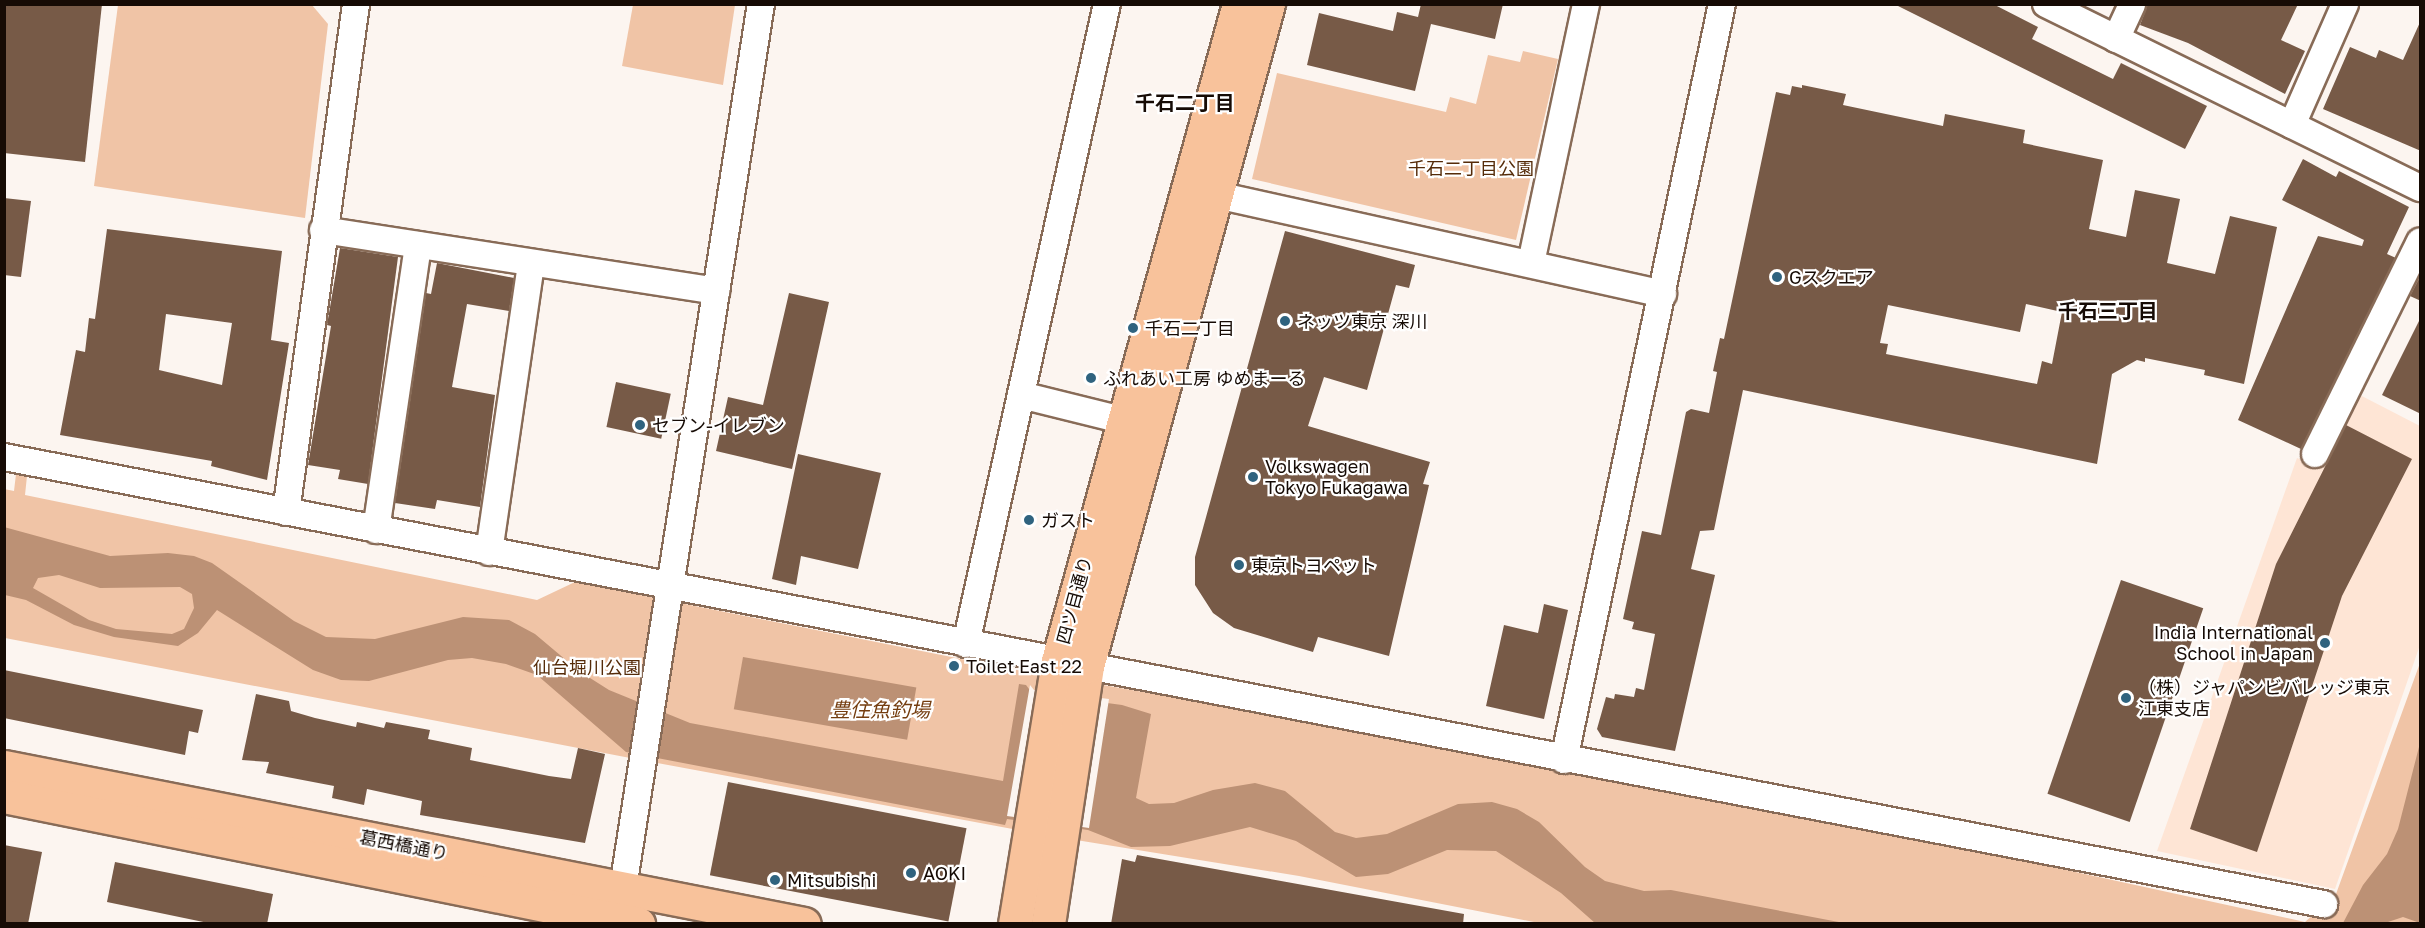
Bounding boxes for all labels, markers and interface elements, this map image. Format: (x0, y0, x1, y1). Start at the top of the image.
district label: 千石二丁目 (1135, 90, 1235, 114)
park label: 千石二丁目公園 (1408, 157, 1534, 179)
place label: Gスクエア (1789, 266, 1874, 288)
marker: Gスクエア (1770, 270, 1784, 284)
district label: 千石三丁目 (2058, 298, 2158, 322)
place label: ネッツ東京 深川 (1297, 310, 1427, 332)
marker: ネッツ東京 深川 (1278, 314, 1292, 328)
place label: 千石二丁目 (1145, 317, 1235, 339)
marker: 千石二丁目 (1126, 321, 1140, 335)
place label: ふれあい工房 ゆめまーる (1103, 367, 1305, 389)
marker: ふれあい工房 ゆめまーる (1084, 371, 1098, 385)
place label: セブン-イレブン (652, 414, 785, 436)
marker: セブン-イレブン (633, 418, 647, 432)
place label: Volkswagen Tokyo Fukagawa (1265, 456, 1408, 498)
marker: Volkswagen Tokyo Fukagawa (1246, 470, 1260, 484)
place label: ガスト (1041, 509, 1095, 531)
marker: ガスト (1022, 513, 1036, 527)
street label: 四ツ目通り (1052, 554, 1096, 646)
place label: 東京トヨペット (1251, 554, 1377, 576)
marker: 東京トヨペット (1232, 558, 1246, 572)
place label: India International School in Japan (2154, 622, 2313, 664)
marker: India International School in Japan (2318, 636, 2332, 650)
place label: Toilet East 22 (966, 655, 1082, 677)
park label: 仙台堀川公園 (533, 656, 641, 678)
marker: Toilet East 22 (947, 659, 961, 673)
place label: （株）ジャパンビバレッジ東京 江東支店 (2138, 677, 2390, 720)
marker: （株）ジャパンビバレッジ東京 江東支店 (2119, 691, 2133, 705)
water label: 豊住魚釣場 (830, 697, 930, 721)
street label: 葛西橋通り (358, 826, 450, 864)
place label: AOKI (923, 862, 966, 884)
marker: AOKI (904, 866, 918, 880)
place label: Mitsubishi (787, 869, 876, 891)
marker: Mitsubishi (768, 873, 782, 887)

